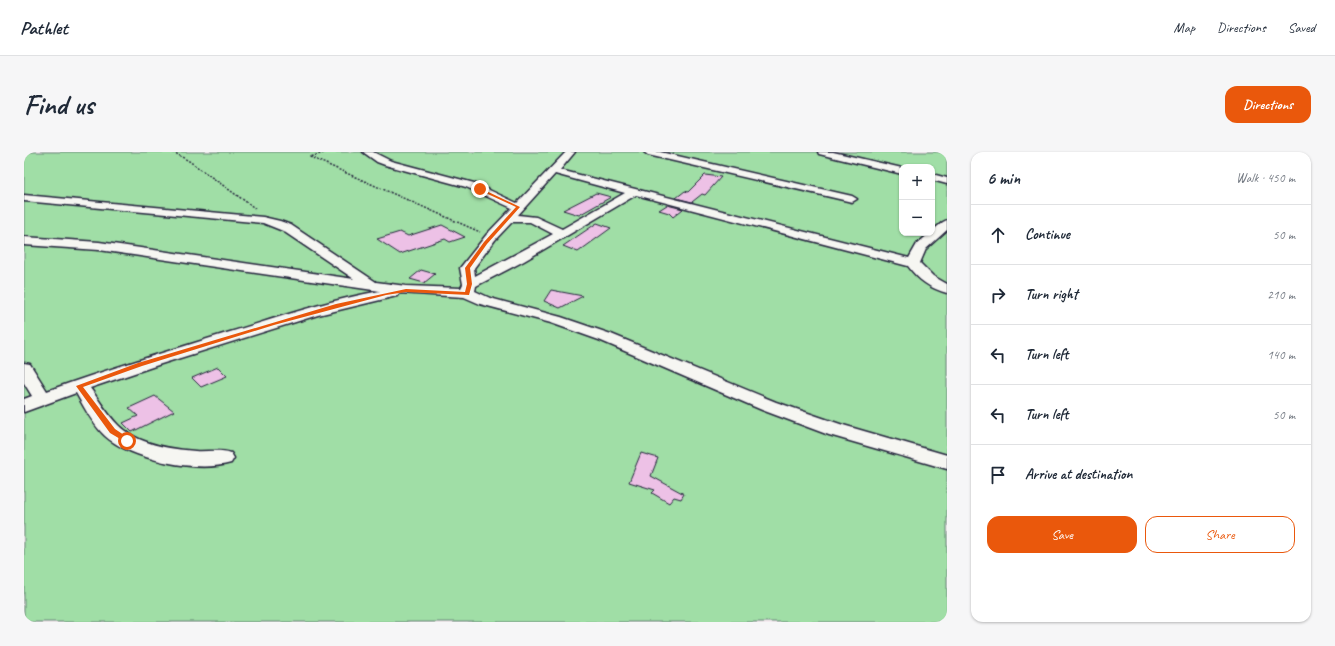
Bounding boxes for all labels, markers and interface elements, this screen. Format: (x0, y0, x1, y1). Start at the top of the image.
text: Pathlet (20, 16, 68, 40)
text: Map (1174, 19, 1195, 36)
text: Directions (1217, 19, 1266, 36)
text: Saved (1288, 19, 1315, 36)
button: Directions (1225, 86, 1311, 123)
text: Find us (24, 87, 94, 122)
map controls (899, 164, 935, 236)
button: + (899, 164, 935, 200)
text: 6 min (987, 168, 1020, 189)
text: Walk · 450 m (1236, 170, 1295, 186)
route end (471, 180, 489, 198)
button: − (899, 200, 935, 236)
icon: ahead (987, 224, 1009, 246)
text: Continue (1025, 225, 1070, 244)
text: 50 m (1273, 227, 1295, 243)
icon: right (987, 284, 1009, 306)
text: Turn right (1025, 285, 1078, 304)
text: 210 m (1267, 287, 1295, 303)
icon: left (987, 344, 1009, 366)
text: Turn left (1025, 345, 1068, 364)
text: 140 m (1267, 347, 1295, 363)
icon: left (987, 404, 1009, 426)
text: Turn left (1025, 405, 1068, 424)
text: 50 m (1273, 407, 1295, 423)
route start (118, 432, 136, 450)
icon: arrive (987, 464, 1009, 486)
text: Arrive at destination (1025, 465, 1132, 484)
button: Save (987, 516, 1137, 553)
button: Share (1145, 516, 1295, 553)

